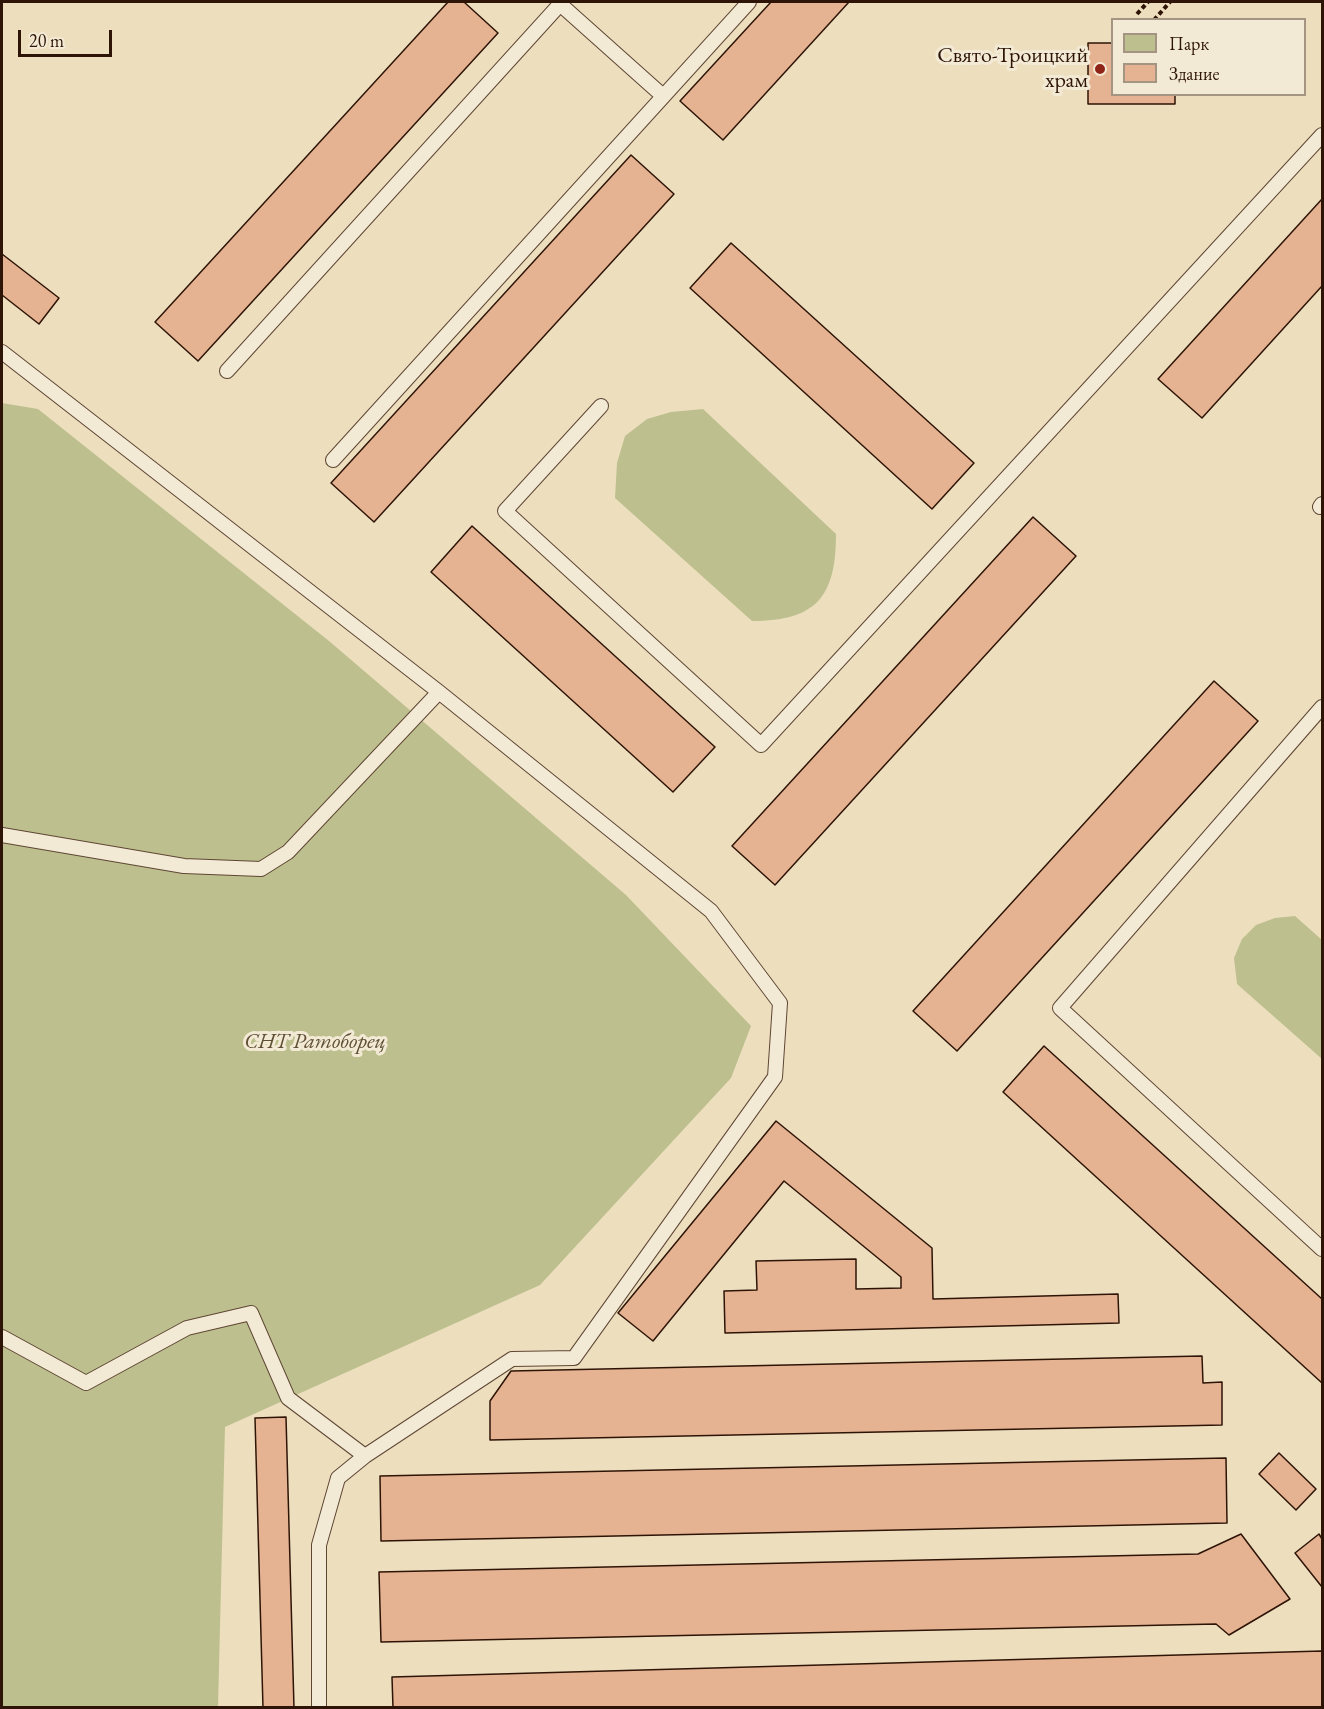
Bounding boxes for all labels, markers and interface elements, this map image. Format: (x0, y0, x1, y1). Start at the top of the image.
scale bar (21, 18, 116, 56)
legend (1111, 18, 1306, 96)
text: 20 m (29, 29, 64, 52)
text: Парк (1169, 32, 1209, 55)
place label: Свято-Троицкий храм (937, 43, 1088, 94)
marker: Свято-Троицкий храм (1093, 62, 1107, 76)
text: Здание (1169, 62, 1219, 85)
park label: СНТ Ратоборец (244, 1029, 386, 1055)

